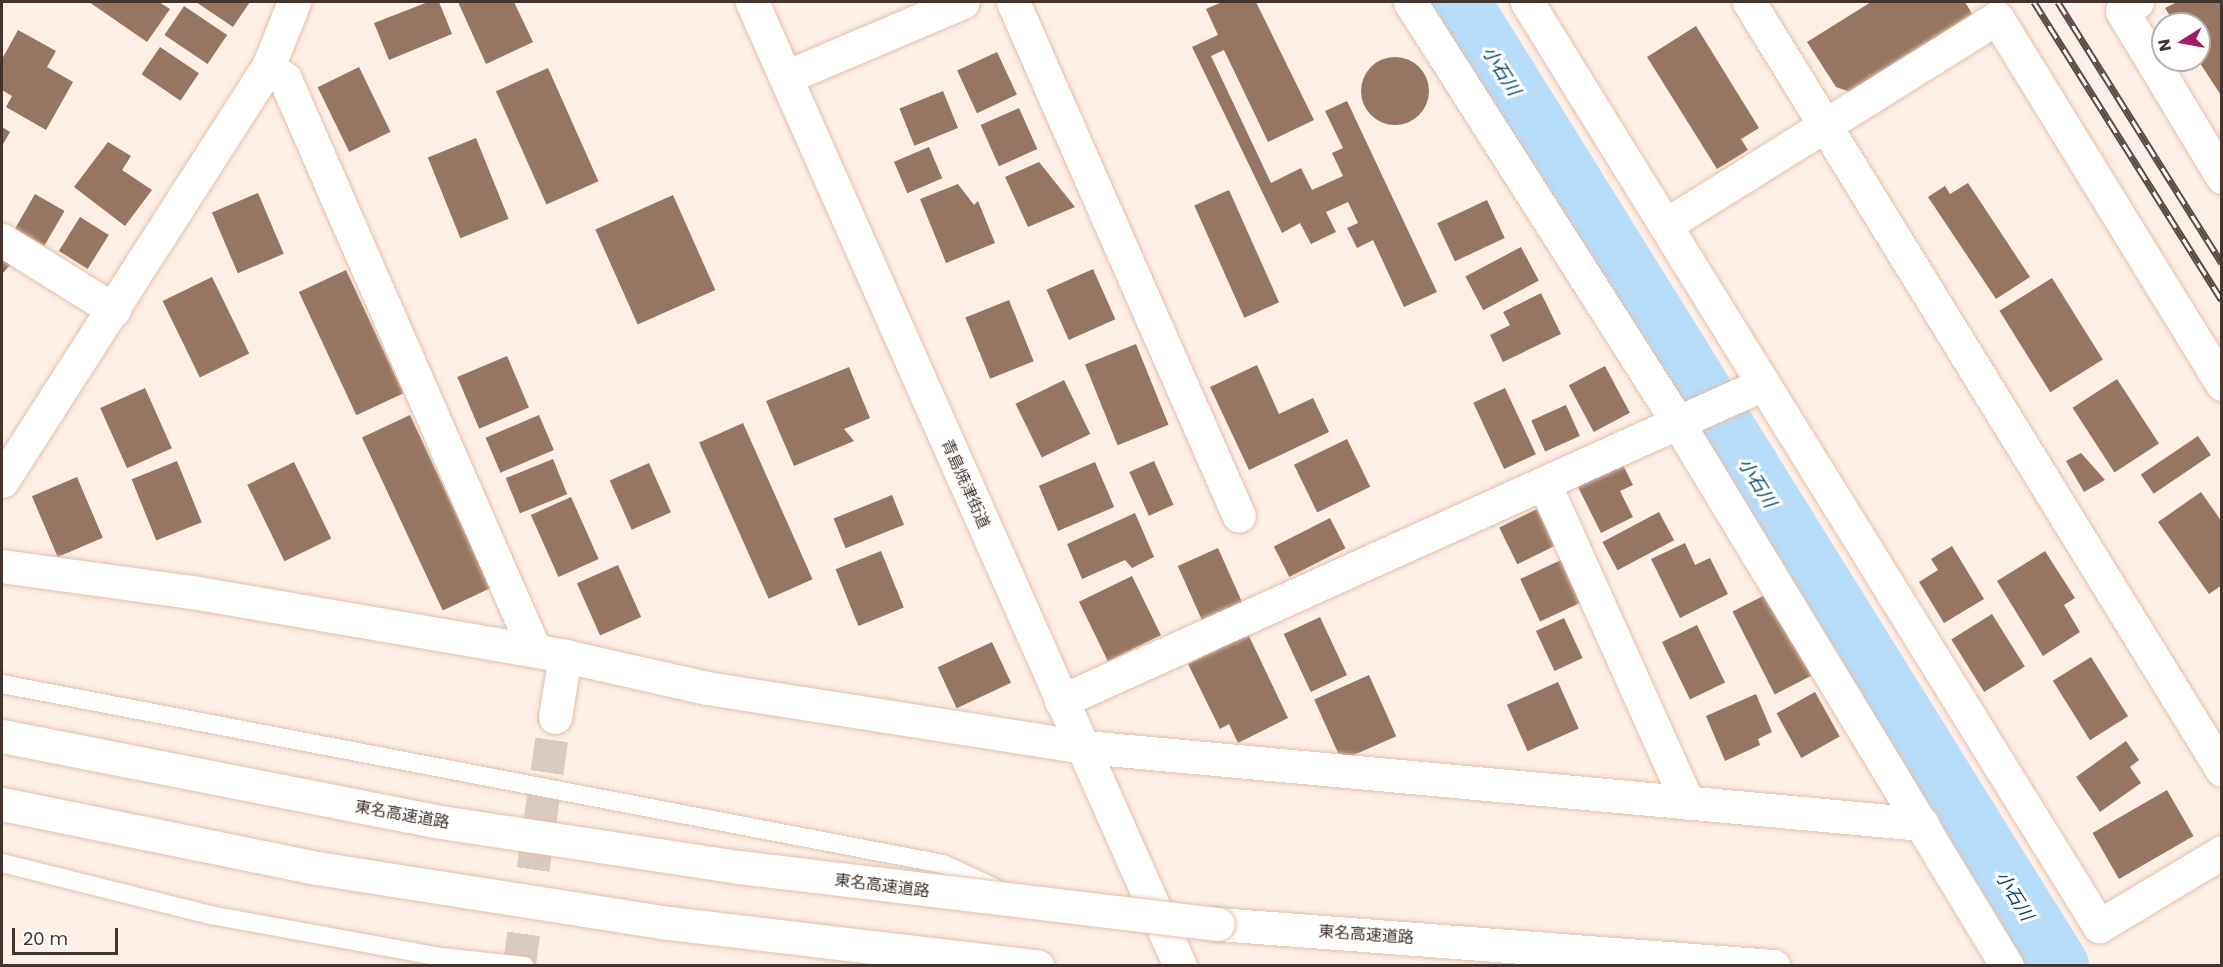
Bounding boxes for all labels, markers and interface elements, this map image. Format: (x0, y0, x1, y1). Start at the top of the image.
north arrow (2151, 12, 2211, 72)
text: N (2152, 37, 2177, 53)
water label: 小石川 (1478, 42, 1524, 100)
street label: 青島焼津街道 (937, 436, 993, 532)
water label: 小石川 (1734, 454, 1780, 512)
street label: 東名高速道路 (353, 797, 451, 833)
water label: 小石川 (1991, 867, 2037, 925)
street label: 東名高速道路 (833, 871, 931, 901)
scale bar (15, 916, 122, 954)
street label: 東名高速道路 (1317, 922, 1415, 948)
text: 20 m (23, 926, 68, 951)

